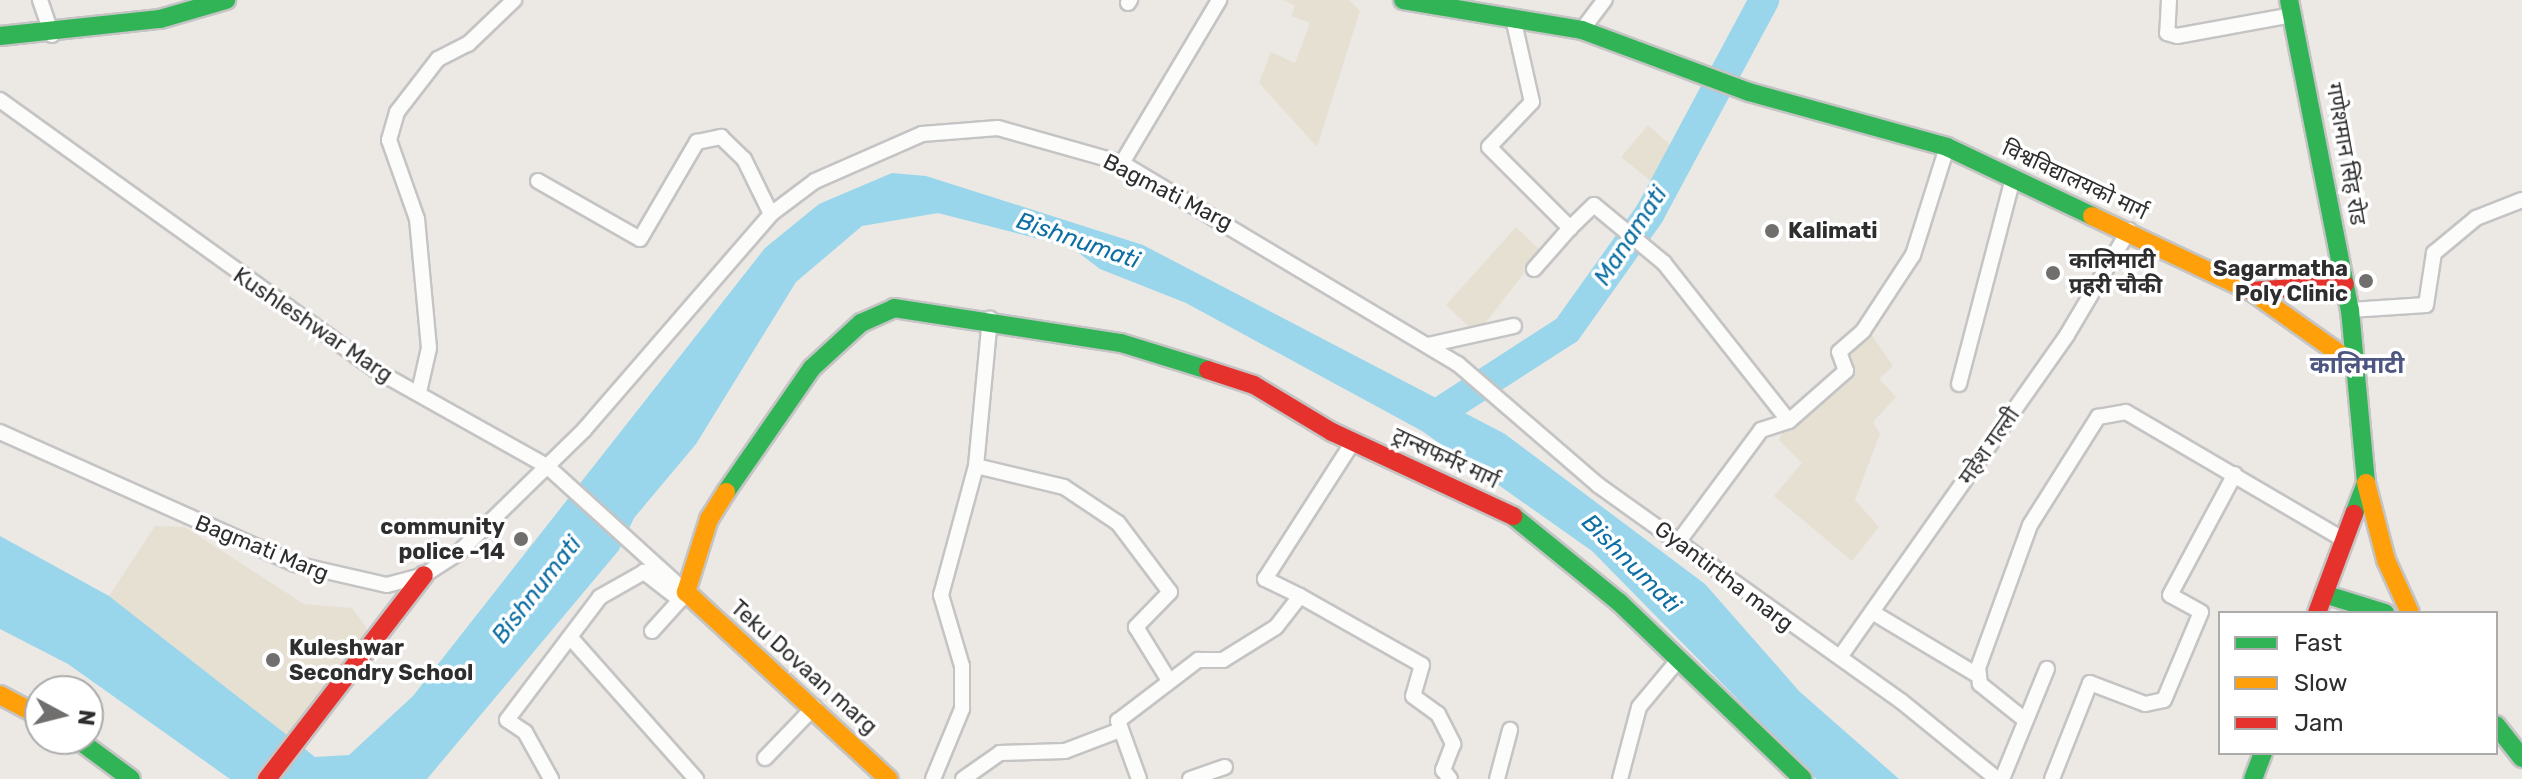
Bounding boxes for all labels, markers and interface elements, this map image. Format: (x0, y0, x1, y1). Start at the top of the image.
street label: गणेशमान सिंह रोड (2321, 81, 2371, 227)
street label: विश्वविद्यालयको मार्ग (1998, 135, 2152, 225)
street label: Bagmati Marg (1099, 148, 1237, 236)
water label: Manamati (1588, 181, 1674, 291)
water label: Bishnumati (1013, 207, 1143, 275)
place label: Kalimati (1788, 218, 1878, 244)
marker: Kalimati (1763, 222, 1781, 240)
place label: कालिमाटी प्रहरी चौकी (2069, 247, 2162, 298)
place label: Sagarmatha Poly Clinic (2213, 255, 2348, 306)
street label: Kushleshwar Marg (228, 262, 398, 388)
marker: कालिमाटी प्रहरी चौकी (2044, 264, 2062, 282)
marker: Sagarmatha Poly Clinic (2355, 270, 2377, 292)
district label: कालिमाटी (2310, 352, 2404, 380)
street label: महेश गल्ली (1953, 402, 2025, 490)
street label: ट्रान्सफर्मर मार्ग (1389, 422, 1503, 494)
water label: Bishnumati (1575, 508, 1687, 620)
street label: Bagmati Marg (191, 509, 333, 587)
place label: community police -14 (380, 513, 505, 564)
street label: Gyantirtha marg (1649, 515, 1799, 637)
marker: community police -14 (512, 530, 530, 548)
water label: Bishnumati (486, 531, 588, 649)
street label: Teku Dovaan marg (725, 594, 883, 740)
legend (2218, 611, 2498, 755)
text: Fast (2294, 629, 2342, 657)
place label: Kuleshwar Secondry School (289, 634, 474, 686)
marker: Kuleshwar Secondry School (264, 651, 282, 669)
text: Slow (2294, 669, 2347, 697)
north arrow (24, 675, 104, 755)
text: N (72, 708, 101, 727)
text: Jam (2294, 709, 2344, 737)

